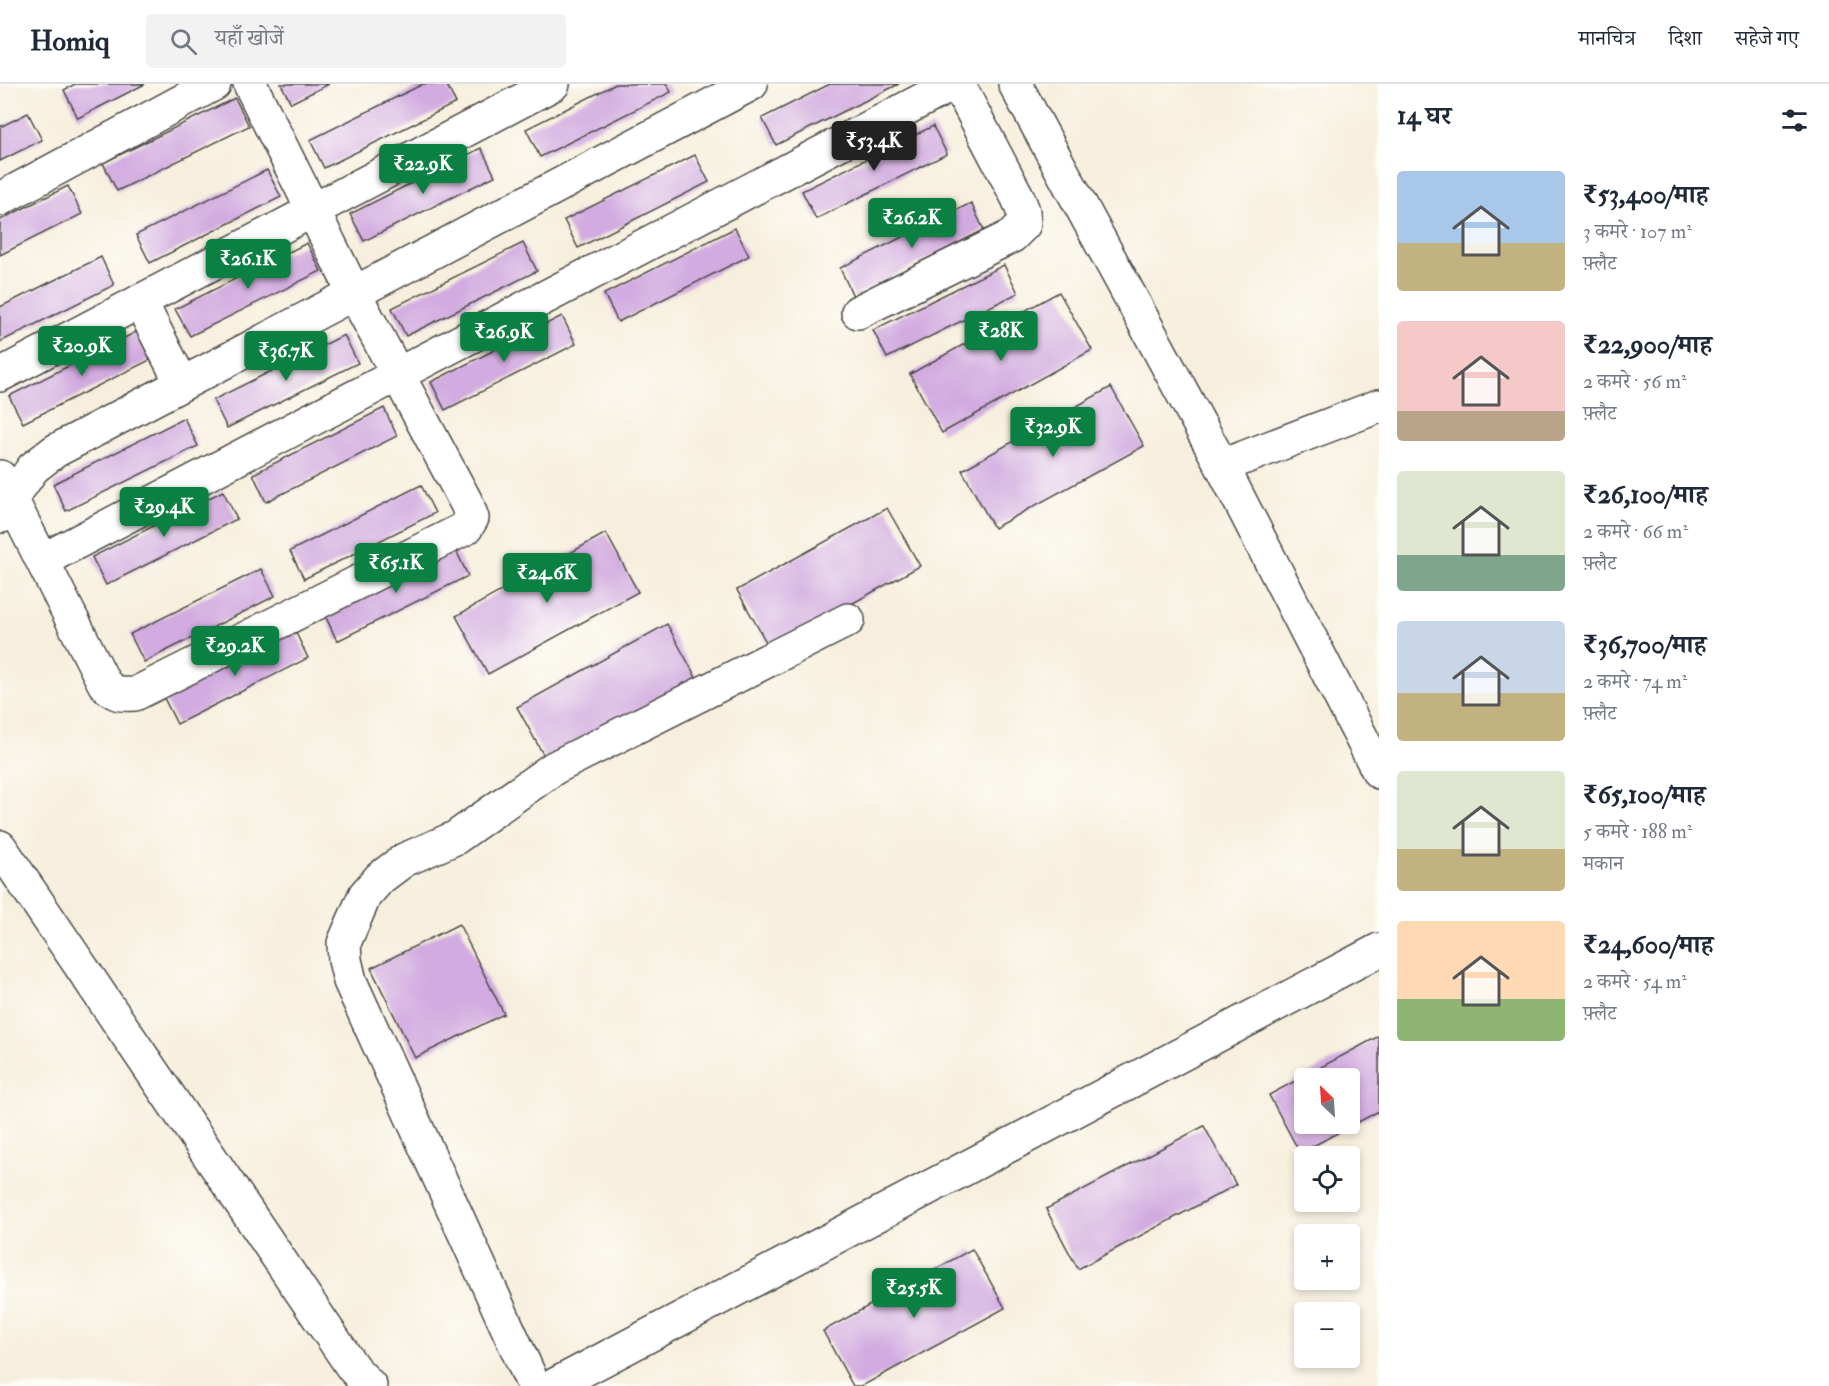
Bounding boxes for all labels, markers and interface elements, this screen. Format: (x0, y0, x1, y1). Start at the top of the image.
search box (146, 14, 566, 68)
text: Homiq (30, 24, 110, 59)
text: यहाँ खोजें (215, 24, 284, 52)
icon: search (167, 25, 200, 58)
text: मानचित्र (1579, 25, 1635, 52)
text: दिशा (1668, 25, 1702, 52)
text: सहेजे गए (1735, 25, 1799, 52)
text: 14 घर (1397, 100, 1452, 132)
icon: filters (1778, 104, 1811, 137)
pin: ₹53.4K (825, 121, 923, 172)
text: ₹53.4K (846, 128, 902, 153)
pin: ₹22.9K (374, 144, 472, 195)
text: ₹22.9K (393, 151, 453, 176)
text: ₹53,400/माह (1583, 179, 1708, 211)
icon: home (1445, 195, 1517, 267)
pin: ₹26.2K (863, 198, 961, 249)
text: ₹26.2K (882, 205, 942, 230)
text: 3 कमरे · 107 m² (1583, 219, 1692, 244)
pin: ₹26.1K (199, 239, 297, 290)
text: ₹26.1K (220, 246, 276, 271)
text: फ़्लैट (1583, 251, 1616, 276)
pin: ₹28K (965, 311, 1037, 362)
pin: ₹26.9K (455, 312, 553, 363)
text: ₹28K (979, 318, 1023, 343)
text: ₹26.9K (474, 319, 534, 344)
pin: ₹20.9K (33, 326, 131, 377)
text: ₹22,900/माह (1583, 329, 1712, 361)
pin: ₹36.7K (237, 331, 335, 382)
text: ₹20.9K (52, 333, 112, 358)
text: ₹36.7K (258, 338, 314, 363)
icon: home (1445, 345, 1517, 417)
text: 2 कमरे · 56 m² (1583, 369, 1687, 394)
text: फ़्लैट (1583, 401, 1616, 426)
pin: ₹32.9K (1004, 407, 1102, 458)
text: ₹32.9K (1024, 414, 1082, 439)
text: ₹26,100/माह (1583, 479, 1708, 511)
pin: ₹29.4K (115, 487, 213, 538)
text: ₹29.4K (134, 494, 194, 519)
icon: home (1445, 495, 1517, 567)
text: 2 कमरे · 66 m² (1583, 519, 1688, 544)
pin: ₹65.1K (347, 543, 445, 594)
text: ₹65.1K (369, 550, 423, 575)
text: फ़्लैट (1583, 551, 1616, 576)
pin: ₹24.6K (498, 553, 596, 604)
text: ₹24.6K (517, 560, 577, 585)
pin: ₹29.2K (186, 626, 284, 677)
text: ₹36,700/माह (1583, 629, 1706, 661)
text: ₹29.2K (205, 633, 265, 658)
icon: home (1445, 645, 1517, 717)
text: 2 कमरे · 74 m² (1583, 669, 1687, 694)
text: फ़्लैट (1583, 701, 1616, 726)
text: ₹65,100/माह (1583, 779, 1706, 811)
icon: home (1445, 795, 1517, 867)
text: 5 कमरे · 188 m² (1583, 819, 1692, 844)
text: मकान (1583, 851, 1624, 876)
text: ₹24,600/माह (1583, 929, 1713, 961)
icon: home (1445, 945, 1517, 1017)
text: 2 कमरे · 54 m² (1583, 969, 1687, 994)
text: फ़्लैट (1583, 1001, 1616, 1026)
north arrow (1294, 1068, 1360, 1134)
map controls (1294, 1068, 1360, 1368)
button: locate (1294, 1146, 1360, 1212)
button: + (1294, 1224, 1360, 1290)
pin: ₹25.5K (865, 1268, 963, 1319)
text: ₹25.5K (886, 1275, 942, 1300)
button: − (1294, 1302, 1360, 1368)

